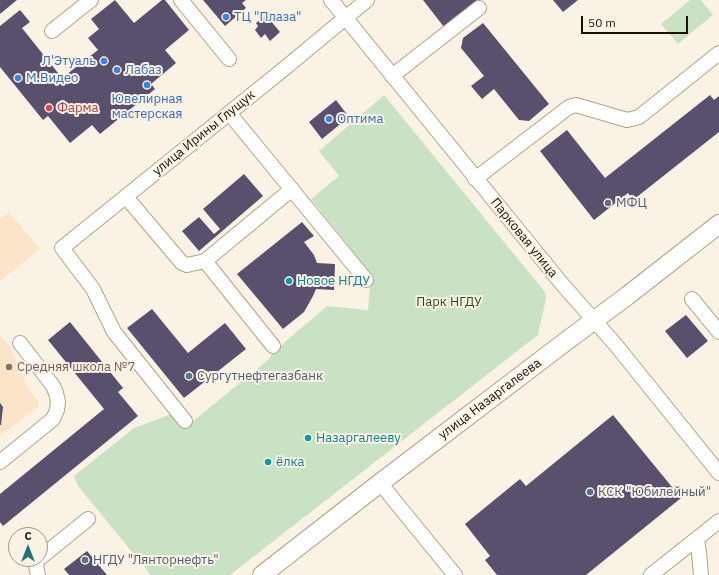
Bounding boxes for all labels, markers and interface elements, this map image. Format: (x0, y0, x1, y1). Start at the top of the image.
scale bar (583, 8, 690, 34)
place label: ТЦ "Плаза" (234, 9, 301, 25)
marker: ТЦ "Плаза" (221, 12, 231, 22)
text: 50 m (588, 15, 616, 30)
place label: Л'Этуаль (42, 53, 96, 69)
marker: Л'Этуаль (99, 56, 109, 66)
place label: Лабаз (125, 62, 162, 78)
marker: Лабаз (112, 65, 122, 75)
place label: М.Видео (26, 70, 78, 86)
marker: М.Видео (13, 73, 23, 83)
marker: Ювелирная мастерская (142, 80, 152, 90)
street label: улица Ирины Глущук (150, 87, 258, 179)
place label: Ювелирная мастерская (112, 91, 182, 122)
place label: Фарма (57, 100, 98, 116)
marker: Фарма (44, 103, 54, 113)
place label: Оптима (337, 111, 383, 127)
marker: Оптима (324, 114, 334, 124)
street label: Парковая улица (487, 195, 561, 281)
place label: МФЦ (616, 195, 647, 211)
marker: МФЦ (603, 198, 613, 208)
place label: Новое НГДУ (297, 273, 370, 289)
marker: Новое НГДУ (284, 276, 294, 286)
park label: Парк НГДУ (416, 294, 482, 310)
street label: улица Назаргалеева (436, 355, 544, 443)
place label: Средняя школа №7 (17, 359, 135, 375)
marker: Средняя школа №7 (4, 362, 14, 372)
place label: Сургутнефтегазбанк (197, 368, 323, 384)
marker: Сургутнефтегазбанк (184, 371, 194, 381)
place label: Назаргалееву (316, 430, 401, 446)
marker: Назаргалееву (303, 433, 313, 443)
place label: ёлка (276, 454, 304, 470)
marker: ёлка (263, 457, 273, 467)
place label: КСК "Юбилейный" (598, 484, 711, 500)
marker: КСК "Юбилейный" (585, 487, 595, 497)
north arrow (8, 527, 48, 567)
text: С (24, 529, 32, 543)
place label: НГДУ "Лянторнефть" (93, 552, 219, 568)
marker: НГДУ "Лянторнефть" (80, 555, 90, 565)

